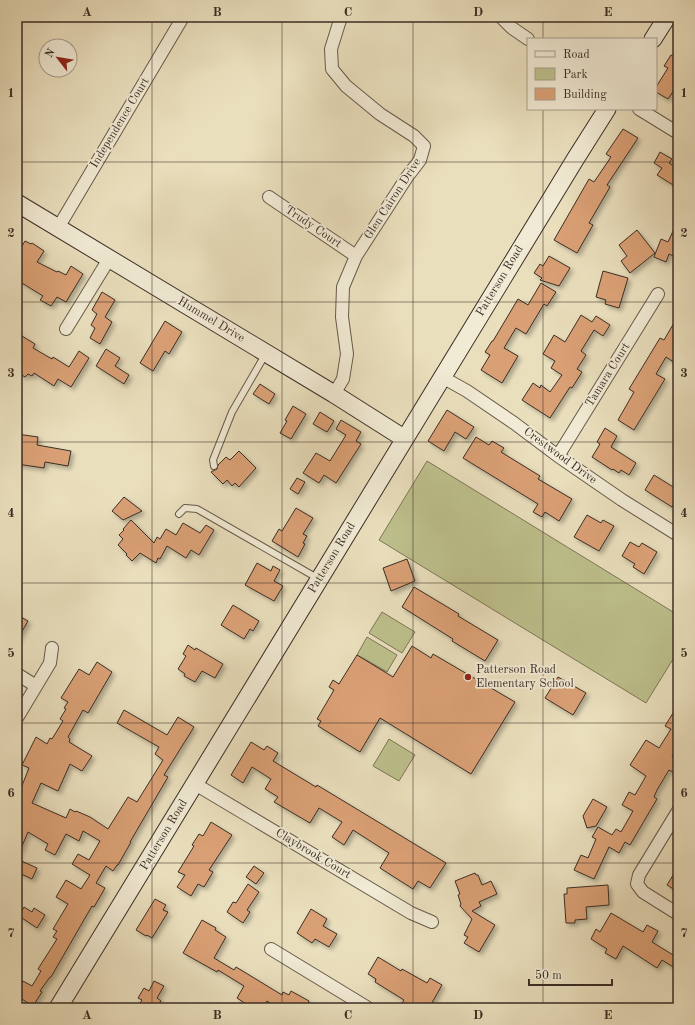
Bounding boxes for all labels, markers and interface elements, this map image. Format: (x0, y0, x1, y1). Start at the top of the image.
text: A (82, 6, 92, 19)
text: B (212, 6, 222, 19)
text: C (344, 6, 352, 19)
text: D (473, 6, 483, 19)
text: E (604, 6, 613, 19)
north arrow (38, 38, 78, 78)
legend (527, 38, 657, 110)
text: N (44, 47, 58, 60)
text: Road (563, 49, 590, 61)
text: Park (563, 69, 588, 81)
street label: Independence Court (88, 76, 152, 170)
text: 1 (7, 87, 15, 100)
text: 1 (680, 87, 688, 100)
text: Building (563, 89, 607, 101)
street label: Glen Cairon Drive (362, 156, 424, 242)
street label: Trudy Court (283, 204, 343, 250)
text: 2 (7, 227, 15, 240)
text: 2 (680, 227, 688, 240)
street label: Patterson Road (474, 244, 526, 318)
street label: Hummel Drive (175, 295, 247, 345)
street label: Tamara Court (584, 341, 632, 409)
text: 3 (7, 367, 15, 380)
text: 3 (680, 367, 688, 380)
street label: Crestwood Drive (521, 426, 599, 487)
text: 4 (7, 507, 15, 520)
text: 4 (680, 507, 688, 520)
street label: Patterson Road (306, 521, 358, 595)
text: 5 (7, 647, 15, 660)
text: 5 (680, 647, 688, 660)
place label: Patterson Road Elementary School (476, 664, 574, 690)
marker: Patterson Road Elementary School (463, 672, 473, 682)
text: 6 (7, 787, 15, 800)
text: 6 (680, 787, 688, 800)
street label: Patterson Road (138, 798, 190, 872)
street label: Claybrook Court (273, 827, 353, 881)
text: 7 (7, 927, 15, 940)
text: 7 (680, 927, 688, 940)
scale bar (529, 961, 612, 987)
text: 50 m (535, 969, 562, 982)
text: A (82, 1009, 92, 1022)
text: B (212, 1009, 222, 1022)
text: C (344, 1009, 352, 1022)
text: D (473, 1009, 483, 1022)
text: E (604, 1009, 613, 1022)

